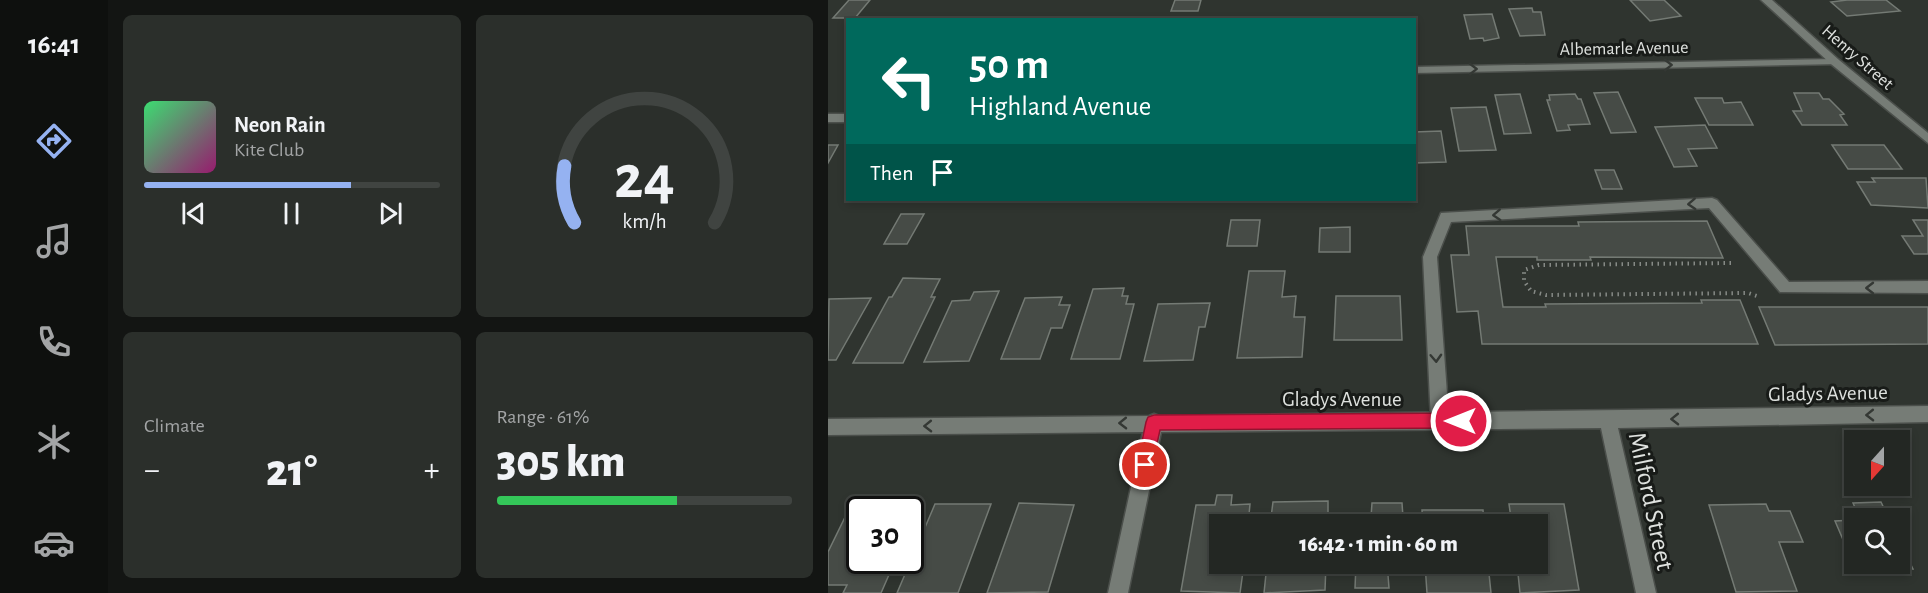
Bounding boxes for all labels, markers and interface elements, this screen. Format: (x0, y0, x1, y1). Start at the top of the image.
street label: Henry Street (1818, 22, 1897, 94)
text: 16:41 (28, 31, 80, 58)
street label: Albemarle Avenue (1559, 39, 1689, 59)
icon: left (870, 42, 948, 120)
text: 50 m (969, 44, 1049, 86)
one-way arrow (1663, 59, 1672, 71)
one-way arrow (1468, 62, 1477, 75)
text: Highland Avenue (969, 93, 1151, 120)
text: Neon Rain (234, 114, 326, 136)
icon: directions (33, 120, 75, 162)
text: Kite Club (234, 140, 304, 160)
text: 24 (614, 147, 675, 209)
icon: arrive (926, 156, 959, 189)
text: Then (870, 162, 914, 184)
icon: previous (177, 197, 210, 230)
icon: pause (275, 197, 308, 230)
icon: next (374, 197, 407, 230)
one-way arrow (1687, 197, 1696, 210)
one-way arrow (1493, 208, 1502, 221)
text: km/h (622, 211, 666, 232)
icon: music (33, 220, 75, 262)
one-way arrow (1865, 282, 1874, 294)
icon: phone (33, 321, 75, 363)
one-way arrow (1430, 353, 1443, 362)
street label: Gladys Avenue (1768, 382, 1888, 405)
street label: Gladys Avenue (1282, 389, 1402, 410)
position arrow (1429, 389, 1493, 453)
text: Range · 61% (497, 407, 589, 427)
one-way arrow (1865, 409, 1874, 421)
one-way arrow (1670, 412, 1679, 425)
text: Climate (144, 416, 205, 436)
one-way arrow (1118, 417, 1127, 429)
one-way arrow (923, 420, 932, 432)
icon: climate (33, 421, 75, 463)
street label: Milford Street (1624, 430, 1678, 573)
north arrow (1844, 430, 1910, 496)
map controls (1844, 430, 1910, 574)
pin (1119, 439, 1170, 490)
text: 305 km (497, 440, 625, 485)
icon: arrive (1128, 448, 1161, 481)
text: 21° (266, 449, 317, 494)
text: − (144, 454, 160, 487)
text: + (424, 454, 439, 487)
speed limit sign: 30 (846, 496, 924, 574)
button: search (1844, 508, 1910, 574)
icon: car (33, 522, 75, 564)
text: 16:42 · 1 min · 60 m (1299, 533, 1458, 555)

